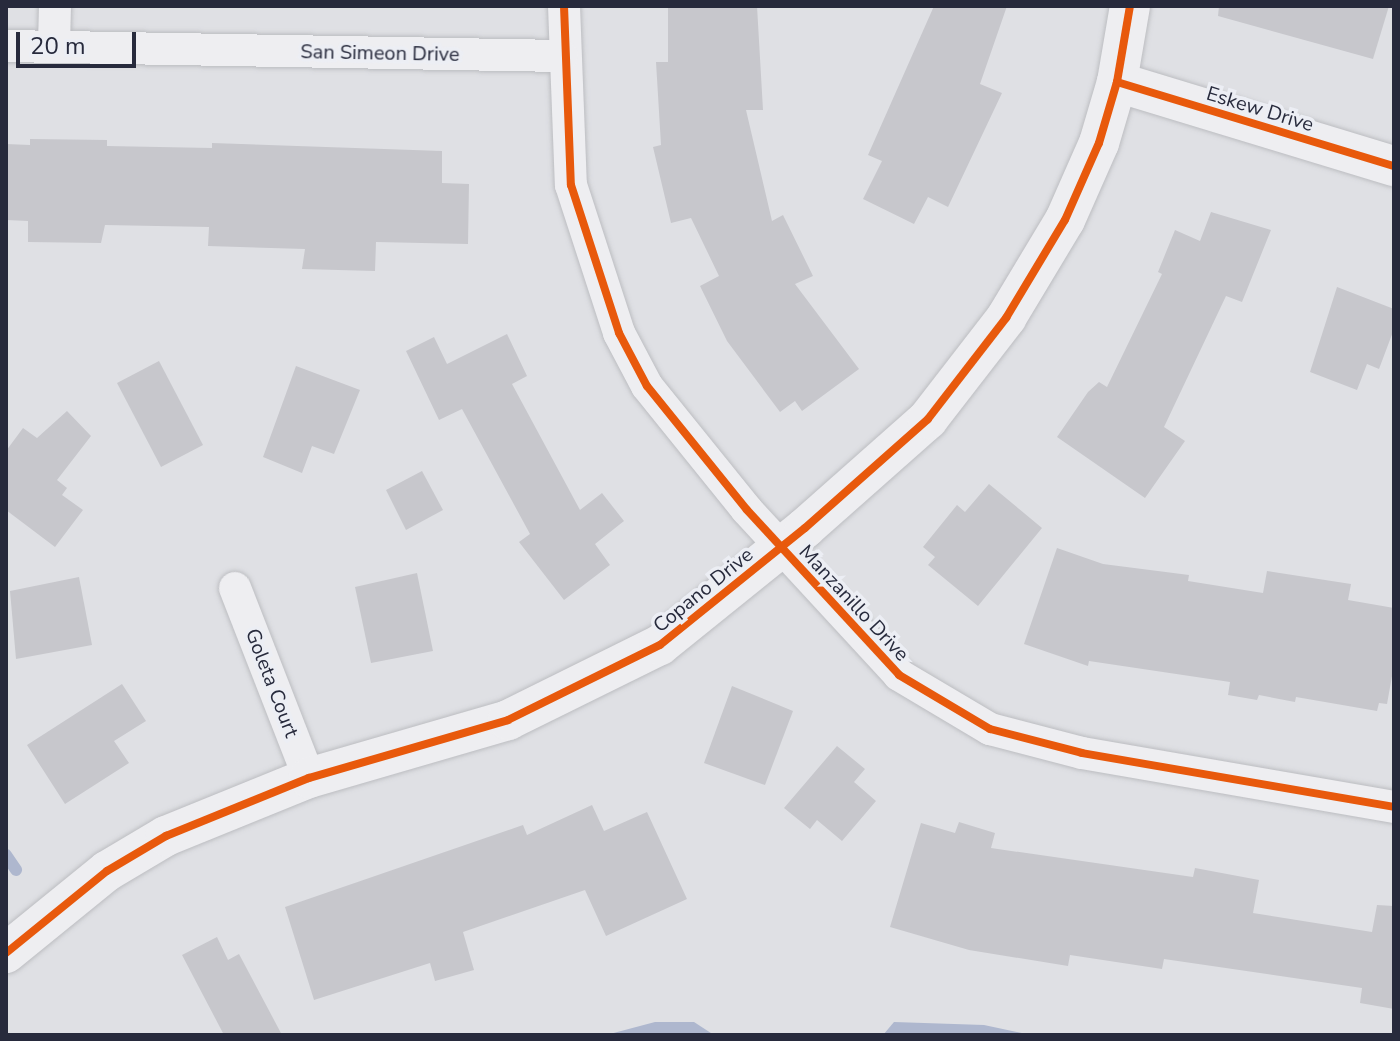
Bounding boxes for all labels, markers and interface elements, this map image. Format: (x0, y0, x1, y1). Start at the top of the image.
scale bar (20, 16, 140, 66)
text: 20 m (30, 30, 86, 62)
street label: San Simeon Drive (300, 40, 460, 66)
street label: Eskew Drive (1204, 81, 1316, 137)
street label: Manzanillo Drive (794, 540, 914, 666)
street label: Copano Drive (648, 543, 758, 637)
street label: Goleta Court (240, 625, 304, 741)

